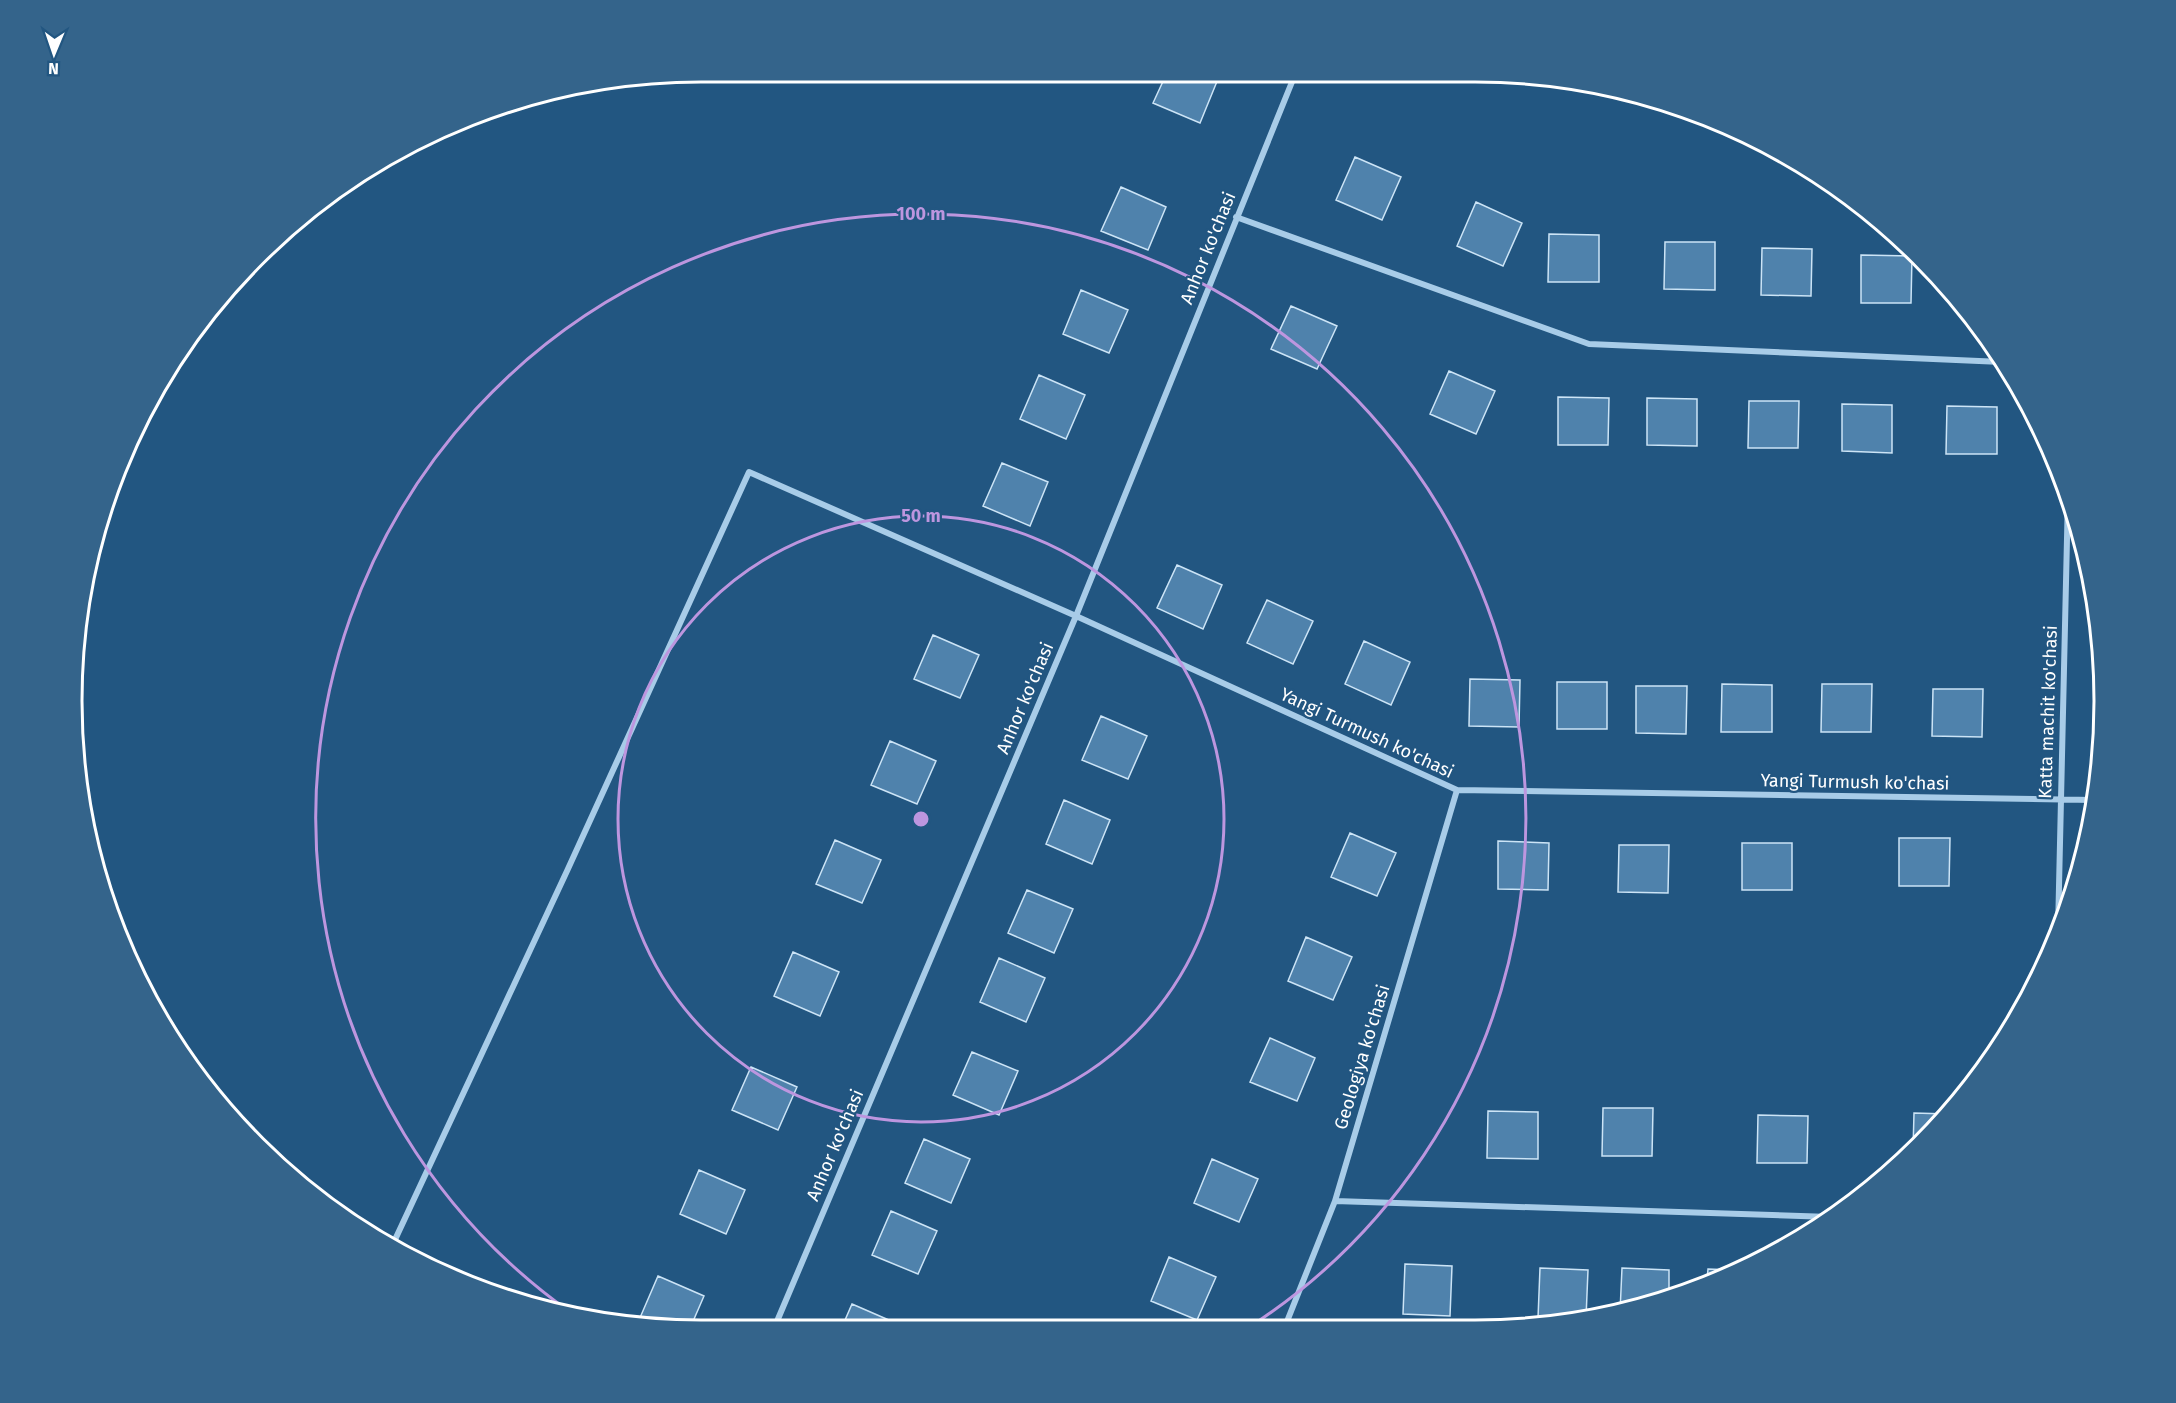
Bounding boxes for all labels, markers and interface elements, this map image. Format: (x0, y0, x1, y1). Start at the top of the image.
north arrow (24, 24, 84, 84)
text: N (48, 59, 59, 78)
street label: Anhor ko'chasi (1176, 189, 1240, 307)
text: 100 m (897, 203, 945, 225)
text: 50 m (901, 505, 941, 527)
street label: Katta machit ko'chasi (2034, 625, 2062, 799)
street label: Anhor ko'chasi (992, 639, 1058, 757)
street label: Yangi Turmush ko'chasi (1277, 683, 1457, 783)
street label: Yangi Turmush ko'chasi (1760, 769, 1950, 795)
centre of rings (911, 809, 931, 829)
street label: Geologiya ko'chasi (1330, 982, 1394, 1132)
street label: Anhor ko'chasi (802, 1086, 868, 1204)

